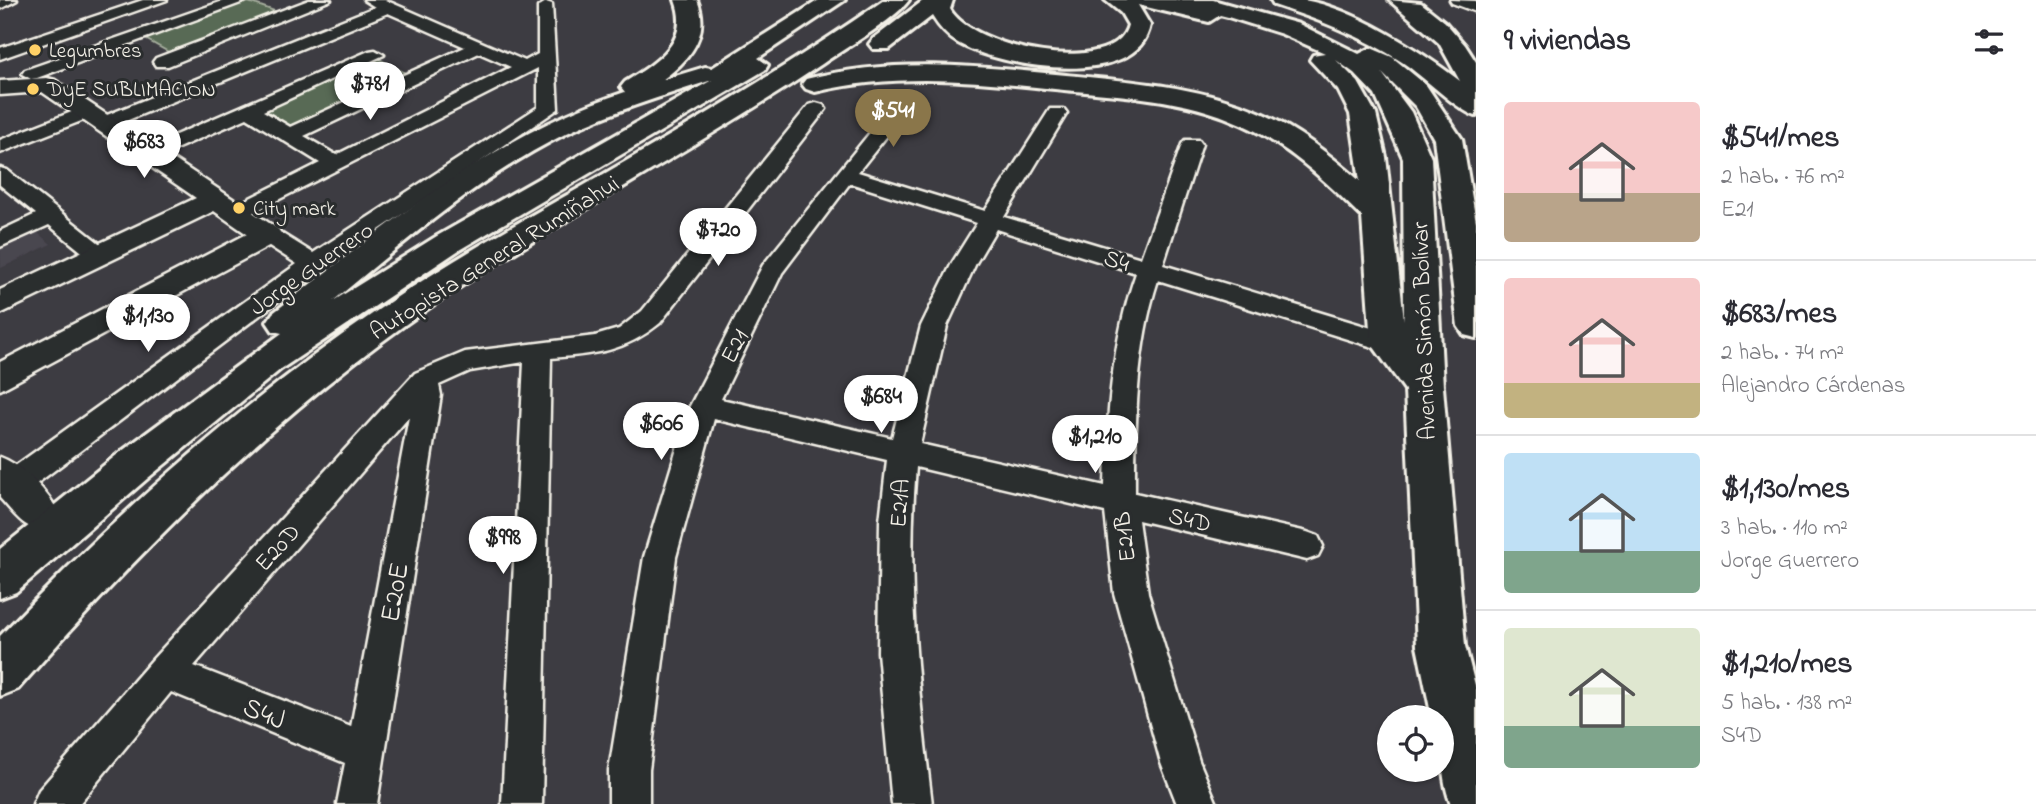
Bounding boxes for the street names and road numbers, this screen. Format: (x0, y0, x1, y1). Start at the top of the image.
street label: Autopista General Rumiñahui (364, 168, 627, 350)
street label: Jorge Guerrero (243, 214, 382, 326)
street label: Avenida Simón Bolívar (1404, 220, 1447, 441)
street label: S4 (1099, 242, 1134, 283)
street label: E21 (713, 324, 760, 370)
street label: E21A (882, 478, 921, 529)
street label: S4D (1165, 500, 1214, 543)
street label: E21B (1106, 510, 1147, 564)
street label: E20D (248, 517, 310, 581)
street label: E20E (371, 560, 422, 626)
street label: S4J (236, 688, 291, 742)

